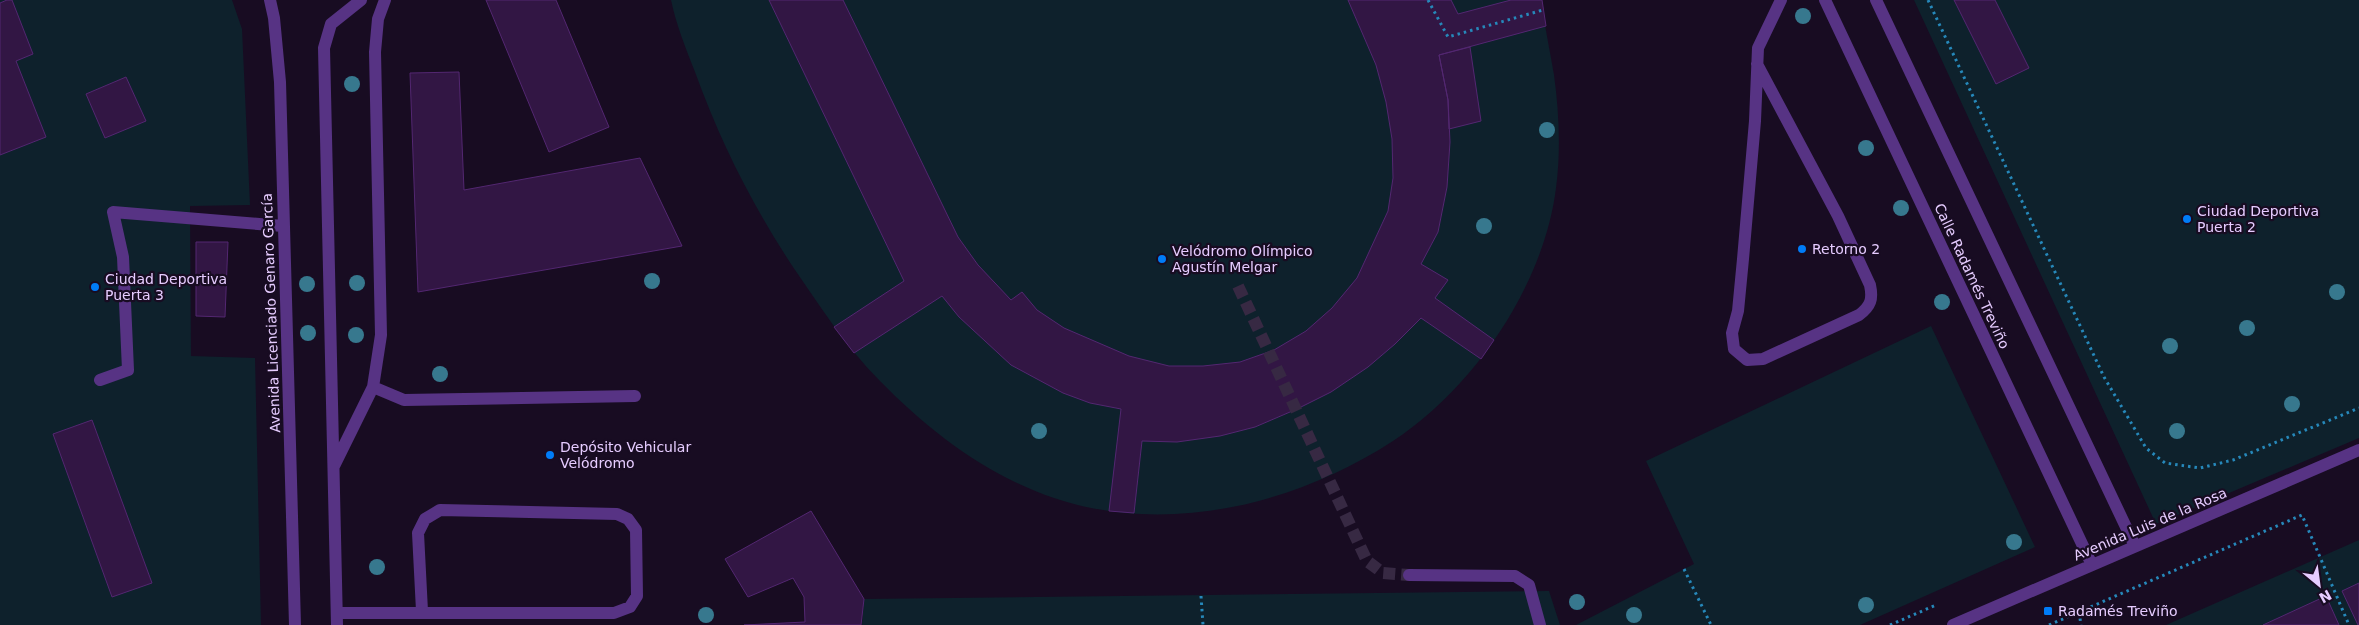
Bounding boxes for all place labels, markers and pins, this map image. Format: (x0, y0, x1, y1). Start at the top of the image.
place label: Ciudad Deportiva Puerta 2 (2197, 203, 2319, 235)
marker: Ciudad Deportiva Puerta 2 (2181, 213, 2193, 225)
place label: Retorno 2 (1812, 241, 1880, 257)
place label: Velódromo Olímpico Agustín Melgar (1172, 243, 1313, 275)
marker: Retorno 2 (1796, 243, 1808, 255)
marker: Velódromo Olímpico Agustín Melgar (1156, 253, 1168, 265)
place label: Ciudad Deportiva Puerta 3 (105, 271, 227, 303)
marker: Ciudad Deportiva Puerta 3 (89, 281, 101, 293)
place label: Depósito Vehicular Velódromo (560, 439, 691, 471)
marker: Depósito Vehicular Velódromo (544, 449, 556, 461)
place label: Radamés Treviño (2058, 603, 2178, 619)
marker: Radamés Treviño (2042, 605, 2054, 617)

